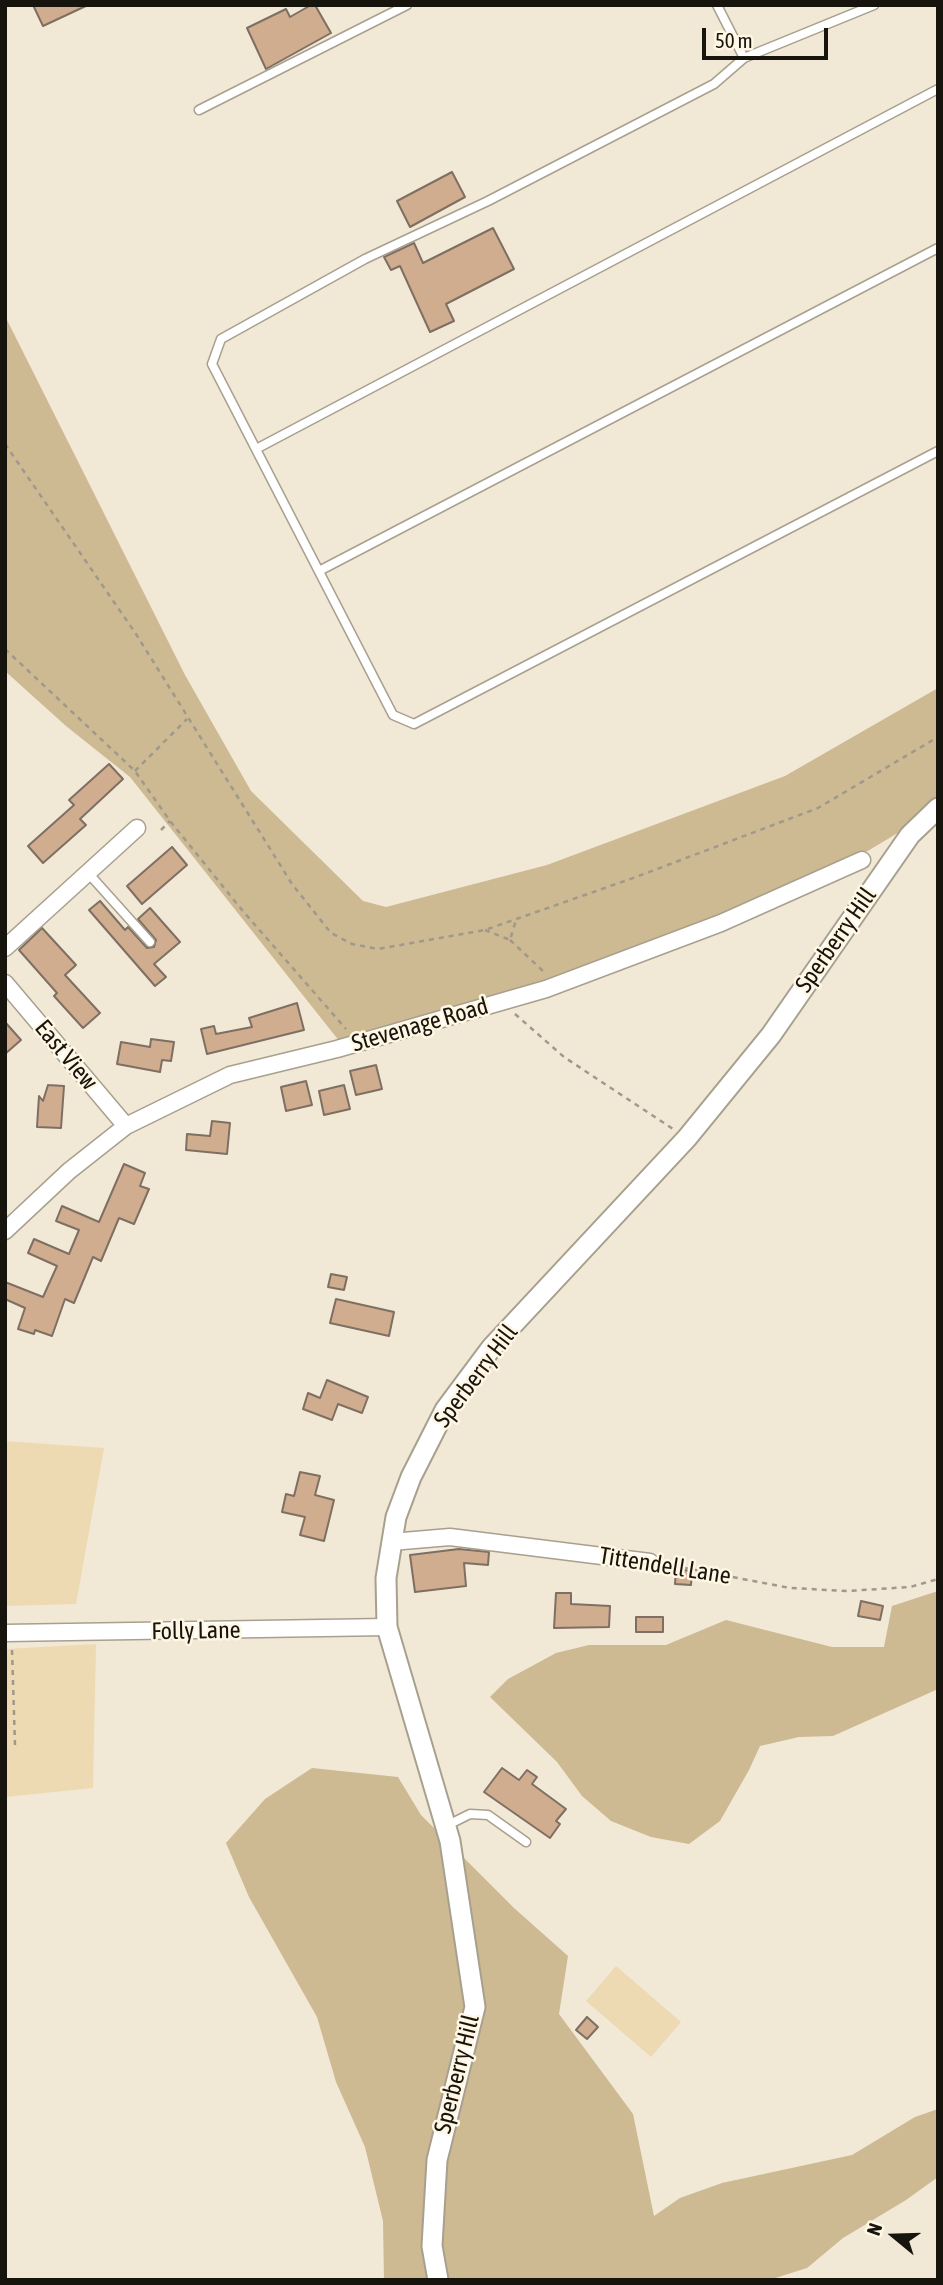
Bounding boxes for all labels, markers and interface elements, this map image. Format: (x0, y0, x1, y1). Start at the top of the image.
scale bar (705, 14, 831, 58)
text: 50 m (715, 28, 753, 52)
street label: Sperberry Hill (789, 882, 883, 998)
street label: Stevenage Road (348, 992, 492, 1058)
street label: East View (29, 1014, 103, 1096)
street label: Sperberry Hill (428, 1319, 524, 1433)
street label: Tittendell Lane (597, 1541, 733, 1591)
street label: Folly Lane (151, 1616, 241, 1646)
street label: Sperberry Hill (428, 2012, 486, 2136)
north arrow (859, 2201, 929, 2271)
text: N (862, 2220, 886, 2238)

